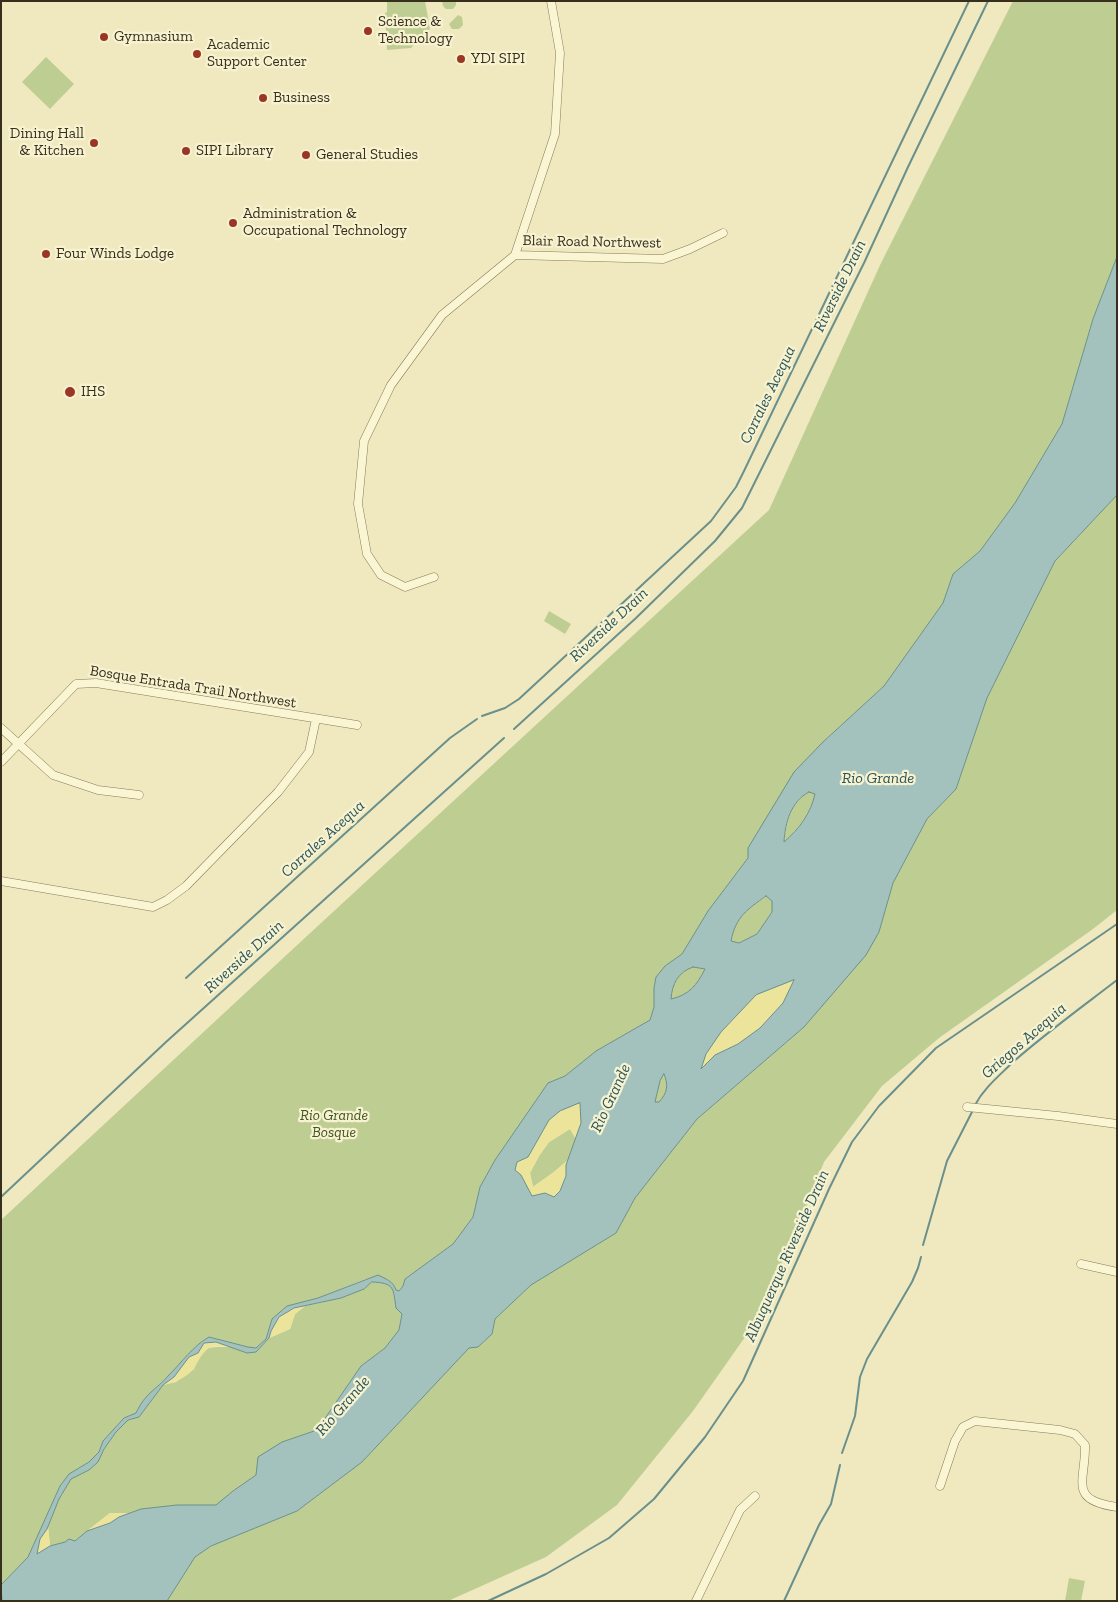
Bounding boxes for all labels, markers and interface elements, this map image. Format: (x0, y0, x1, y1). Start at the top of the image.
place label: Science & Technology (378, 13, 453, 48)
marker: Science & Technology (362, 25, 374, 37)
place label: Gymnasium (114, 28, 193, 46)
marker: Gymnasium (98, 31, 110, 43)
place label: Academic Support Center (207, 36, 307, 71)
marker: Academic Support Center (191, 48, 203, 60)
place label: YDI SIPI (471, 50, 525, 68)
marker: YDI SIPI (455, 53, 467, 65)
place label: Business (273, 89, 330, 107)
marker: Business (257, 92, 269, 104)
place label: Dining Hall & Kitchen (10, 125, 84, 160)
marker: Dining Hall & Kitchen (88, 137, 100, 149)
place label: SIPI Library (196, 142, 273, 160)
marker: SIPI Library (180, 145, 192, 157)
place label: General Studies (316, 146, 418, 164)
marker: General Studies (300, 149, 312, 161)
place label: Administration & Occupational Technology (243, 205, 407, 240)
marker: Administration & Occupational Technology (227, 217, 239, 229)
street label: Blair Road Northwest (523, 232, 661, 252)
water label: Riverside Drain (809, 237, 871, 335)
place label: Four Winds Lodge (56, 245, 174, 263)
marker: Four Winds Lodge (40, 248, 52, 260)
water label: Corrales Acequa (736, 343, 800, 447)
place label: IHS (81, 383, 105, 401)
marker: IHS (63, 385, 77, 399)
water label: Riverside Drain (566, 584, 652, 666)
street label: Bosque Entrada Trail Northwest (88, 662, 298, 712)
water label: Rio Grande (842, 768, 914, 788)
water label: Corrales Acequa (277, 796, 369, 882)
water label: Riverside Drain (200, 916, 288, 998)
water label: Griegos Acequia (978, 999, 1070, 1083)
water label: Rio Grande (587, 1061, 635, 1135)
park label: Rio Grande Bosque (300, 1107, 368, 1142)
water label: Albuquerque Riverside Drain (740, 1167, 834, 1345)
water label: Rio Grande (312, 1372, 374, 1440)

